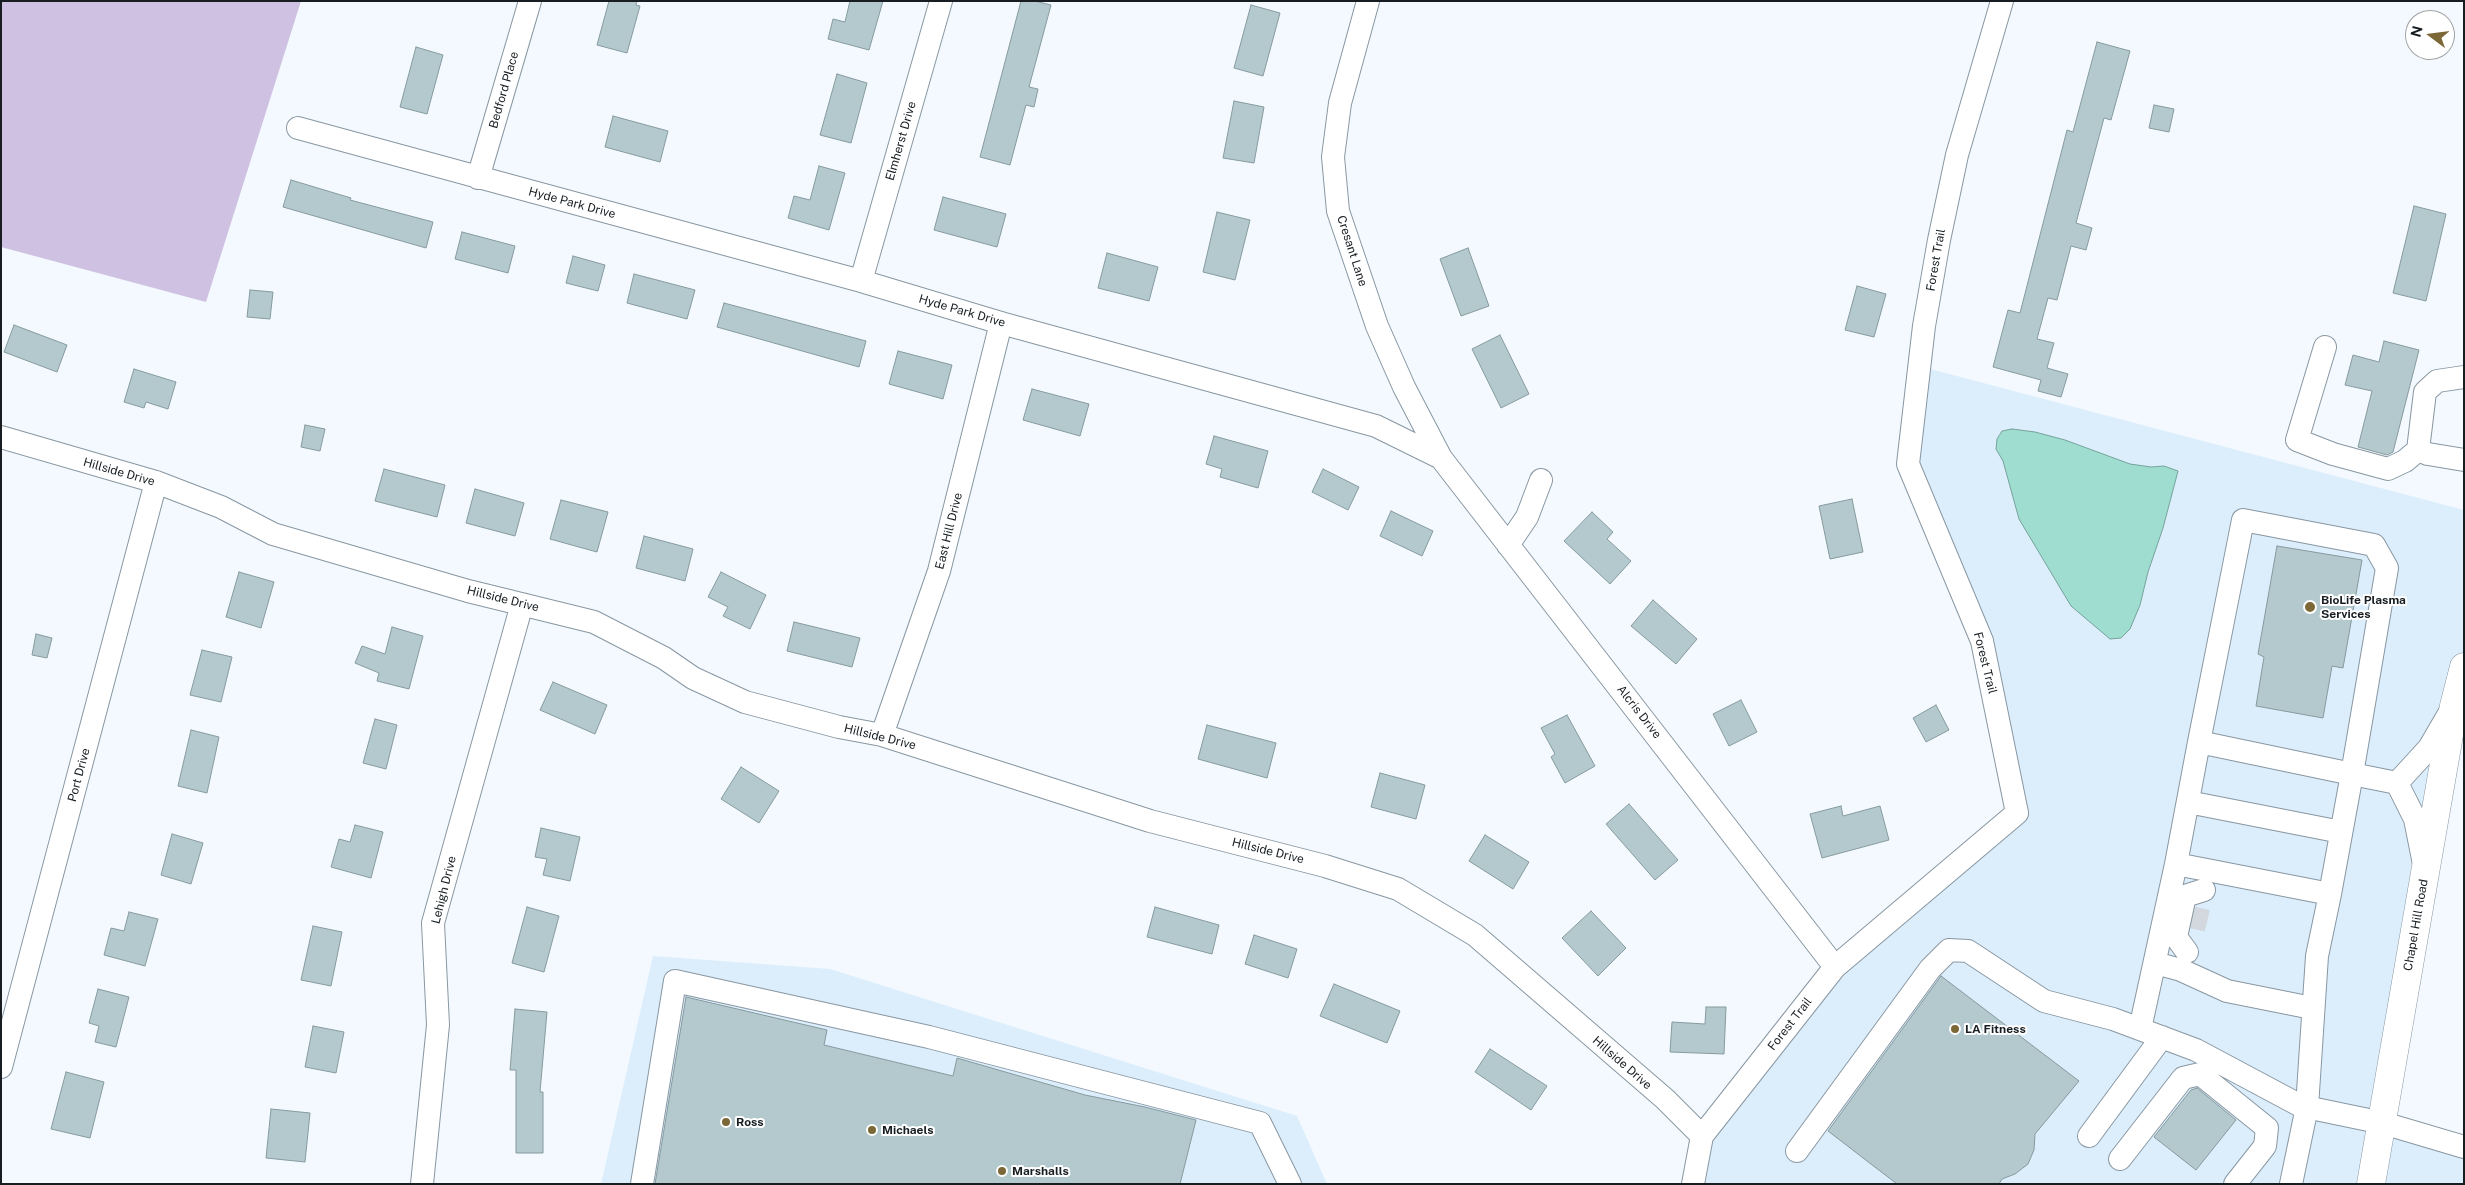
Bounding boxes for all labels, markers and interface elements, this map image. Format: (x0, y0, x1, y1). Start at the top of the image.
north arrow (2405, 10, 2455, 60)
text: N (2407, 24, 2426, 39)
street label: Bedford Place (486, 50, 522, 130)
street label: Elmherst Drive (883, 100, 919, 182)
street label: Hyde Park Drive (527, 184, 617, 222)
street label: Cresant Lane (1334, 214, 1370, 288)
street label: Forest Trail (1923, 228, 1949, 292)
street label: Hyde Park Drive (917, 292, 1007, 330)
street label: Hillside Drive (82, 455, 156, 489)
street label: East Hill Drive (933, 491, 965, 571)
street label: Hillside Drive (465, 583, 541, 615)
place label: BioLife Plasma Services (2321, 593, 2406, 621)
marker: BioLife Plasma Services (2303, 600, 2317, 614)
street label: Forest Trail (1970, 631, 2000, 695)
street label: Alcris Drive (1614, 682, 1664, 742)
street label: Hillside Drive (842, 721, 918, 753)
street label: Port Drive (65, 747, 93, 803)
street label: Hillside Drive (1230, 835, 1306, 867)
street label: Lehigh Drive (429, 855, 459, 925)
street label: Chapel Hill Road (2401, 878, 2431, 972)
street label: Forest Trail (1765, 995, 1815, 1053)
place label: LA Fitness (1965, 1022, 2026, 1036)
marker: LA Fitness (1949, 1023, 1961, 1035)
street label: Hillside Drive (1589, 1033, 1655, 1093)
place label: Ross (736, 1115, 764, 1129)
marker: Ross (720, 1116, 732, 1128)
place label: Michaels (882, 1123, 934, 1137)
marker: Michaels (866, 1124, 878, 1136)
place label: Marshalls (1012, 1164, 1069, 1178)
marker: Marshalls (996, 1165, 1008, 1177)

